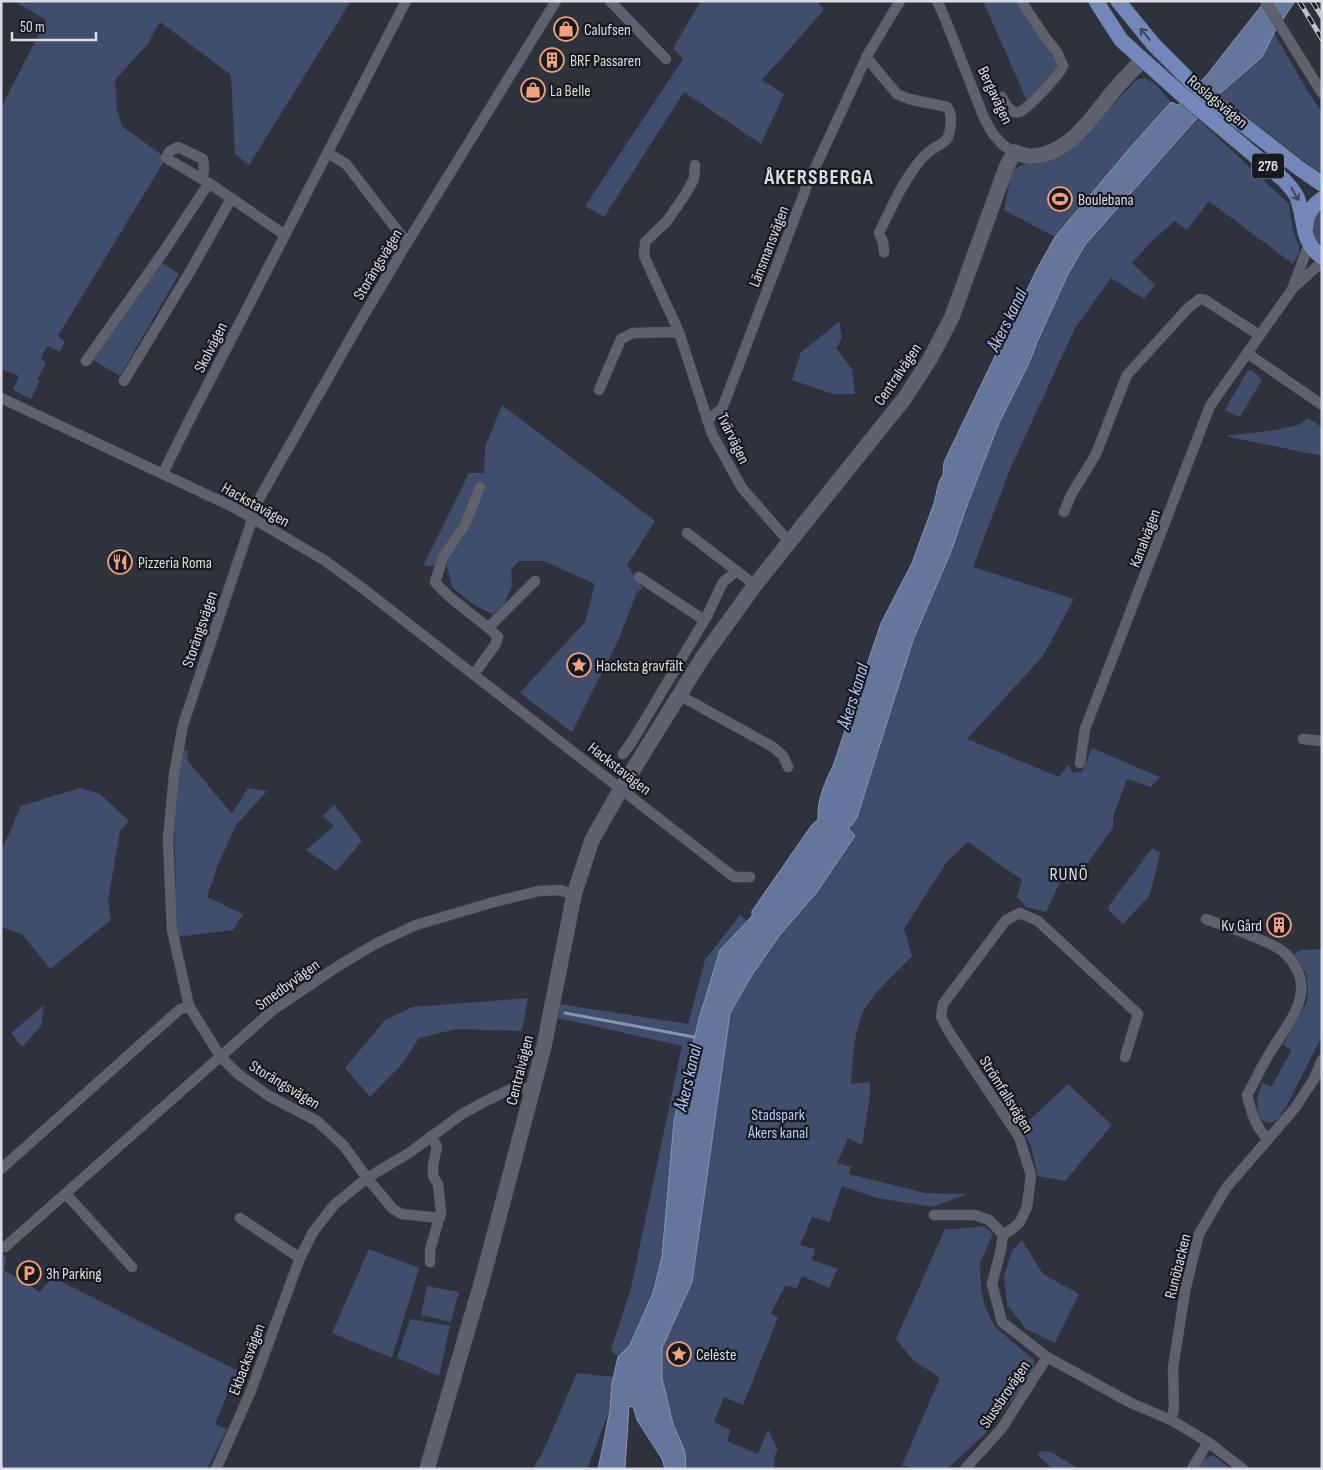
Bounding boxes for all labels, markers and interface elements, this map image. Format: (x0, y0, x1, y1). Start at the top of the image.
scale bar (12, 10, 96, 42)
shop icon: Calufsen (553, 16, 579, 42)
text: 50 m (20, 18, 45, 37)
place label: Calufsen (584, 21, 631, 40)
one-way arrow (1139, 28, 1151, 41)
building icon: BRF Passaren (539, 47, 565, 73)
place label: BRF Passaren (570, 52, 641, 71)
street label: Bergavägen (973, 64, 1016, 128)
street label: Roslagsvägen (1183, 72, 1251, 133)
shop icon: La Belle (520, 77, 546, 103)
place label: La Belle (550, 82, 591, 101)
road number: 276 (1252, 154, 1284, 178)
district label: ÅKERSBERGA (763, 165, 874, 190)
sports icon: Boulebana (1047, 186, 1073, 212)
one-way arrow (1290, 187, 1300, 201)
place label: Boulebana (1078, 191, 1134, 210)
street label: Länsmansvägen (745, 203, 794, 290)
street label: Storängsvägen (350, 226, 407, 304)
water label: Åkers kanal (983, 285, 1032, 356)
street label: Skolvägen (191, 319, 232, 376)
street label: Centralvägen (870, 340, 926, 410)
street label: Tvärvägen (712, 410, 753, 467)
street label: Hackstavägen (218, 479, 293, 532)
street label: Kanalvägen (1126, 507, 1165, 570)
restaurant icon: Pizzeria Roma (107, 549, 133, 575)
place label: Pizzeria Roma (138, 554, 212, 573)
street label: Storängsvägen (179, 589, 222, 670)
place icon: Hacksta gravfält (566, 652, 592, 678)
place label: Hacksta gravfält (596, 657, 683, 676)
water label: Åkers kanal (833, 660, 874, 732)
street label: Hackstavägen (584, 739, 654, 800)
district label: RUNÖ (1049, 864, 1089, 885)
building icon: Kv Gård (1266, 912, 1292, 938)
place label: Kv Gård (1221, 917, 1262, 936)
street label: Smedbyvägen (252, 956, 324, 1015)
street label: Centralvägen (503, 1034, 538, 1107)
water label: Åkers kanal (670, 1042, 706, 1114)
street label: Strömfallsvägen (975, 1053, 1037, 1137)
street label: Storängsvägen (245, 1057, 323, 1114)
park label: Stadspark Åkers kanal (747, 1106, 808, 1143)
street label: Runöbacken (1161, 1232, 1196, 1301)
parking icon: 3h Parking (16, 1260, 42, 1286)
place label: 3h Parking (46, 1265, 102, 1284)
street label: Ekbacksvägen (225, 1321, 270, 1398)
place icon: Celèste (666, 1341, 692, 1367)
place label: Celèste (696, 1346, 736, 1365)
street label: Slussbrovägen (976, 1358, 1035, 1432)

